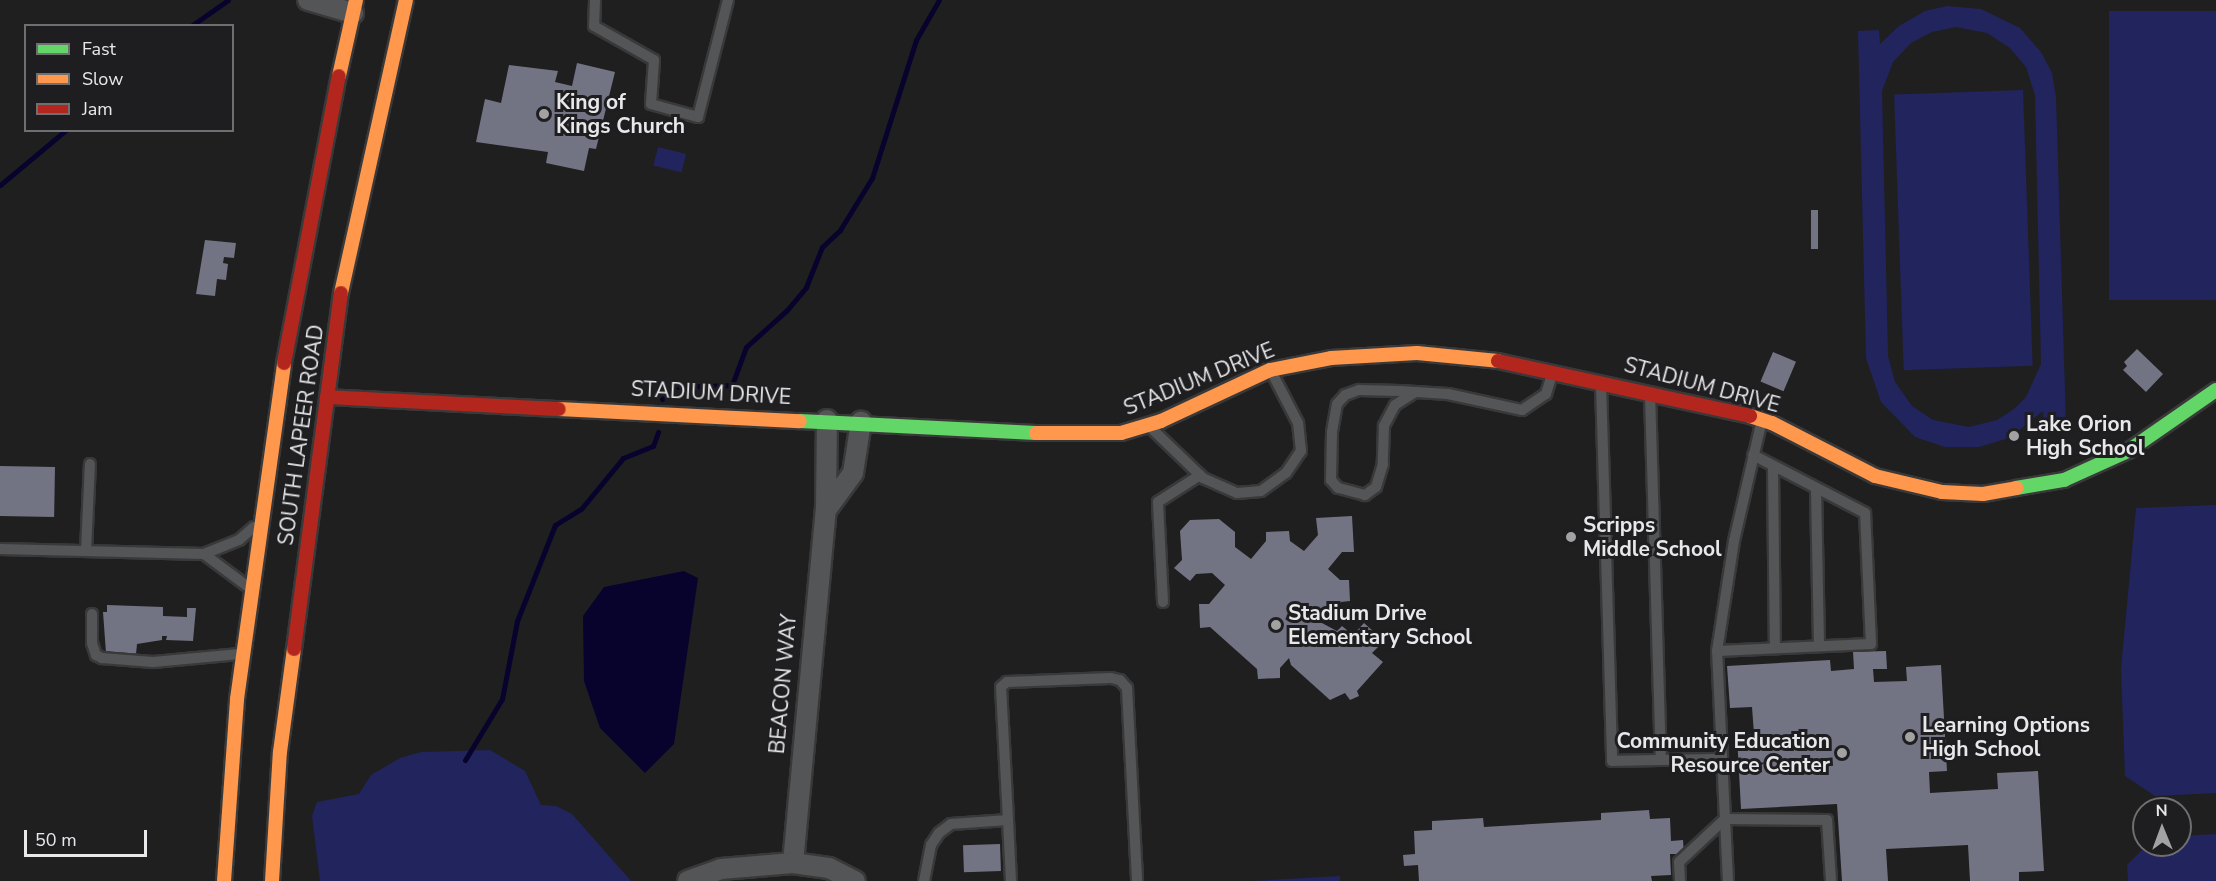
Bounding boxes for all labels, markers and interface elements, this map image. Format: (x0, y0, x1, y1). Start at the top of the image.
legend (24, 24, 234, 132)
text: Fast (82, 37, 116, 61)
text: Slow (82, 67, 123, 91)
place label: King of Kings Church (556, 89, 685, 139)
text: Jam (82, 97, 113, 121)
marker: King of Kings Church (537, 107, 551, 121)
street label: SOUTH LAPEER ROAD (273, 323, 329, 547)
street label: STADIUM DRIVE (1120, 337, 1278, 421)
street label: STADIUM DRIVE (1621, 352, 1783, 418)
street label: STADIUM DRIVE (630, 376, 792, 410)
place label: Lake Orion High School (2026, 411, 2145, 461)
marker: Lake Orion High School (2007, 429, 2021, 443)
place label: Scripps Middle School (1583, 512, 1722, 562)
marker: Scripps Middle School (1564, 530, 1578, 544)
place label: Stadium Drive Elementary School (1288, 600, 1472, 650)
street label: BEACON WAY (764, 613, 802, 755)
marker: Stadium Drive Elementary School (1269, 618, 1283, 632)
place label: Learning Options High School (1922, 712, 2090, 762)
place label: Community Education Resource Center (1616, 728, 1830, 778)
marker: Learning Options High School (1903, 730, 1917, 744)
marker: Community Education Resource Center (1835, 746, 1849, 760)
north arrow (2132, 797, 2192, 857)
text: N (2156, 800, 2168, 822)
scale bar (27, 818, 150, 856)
text: 50 m (35, 828, 77, 852)

